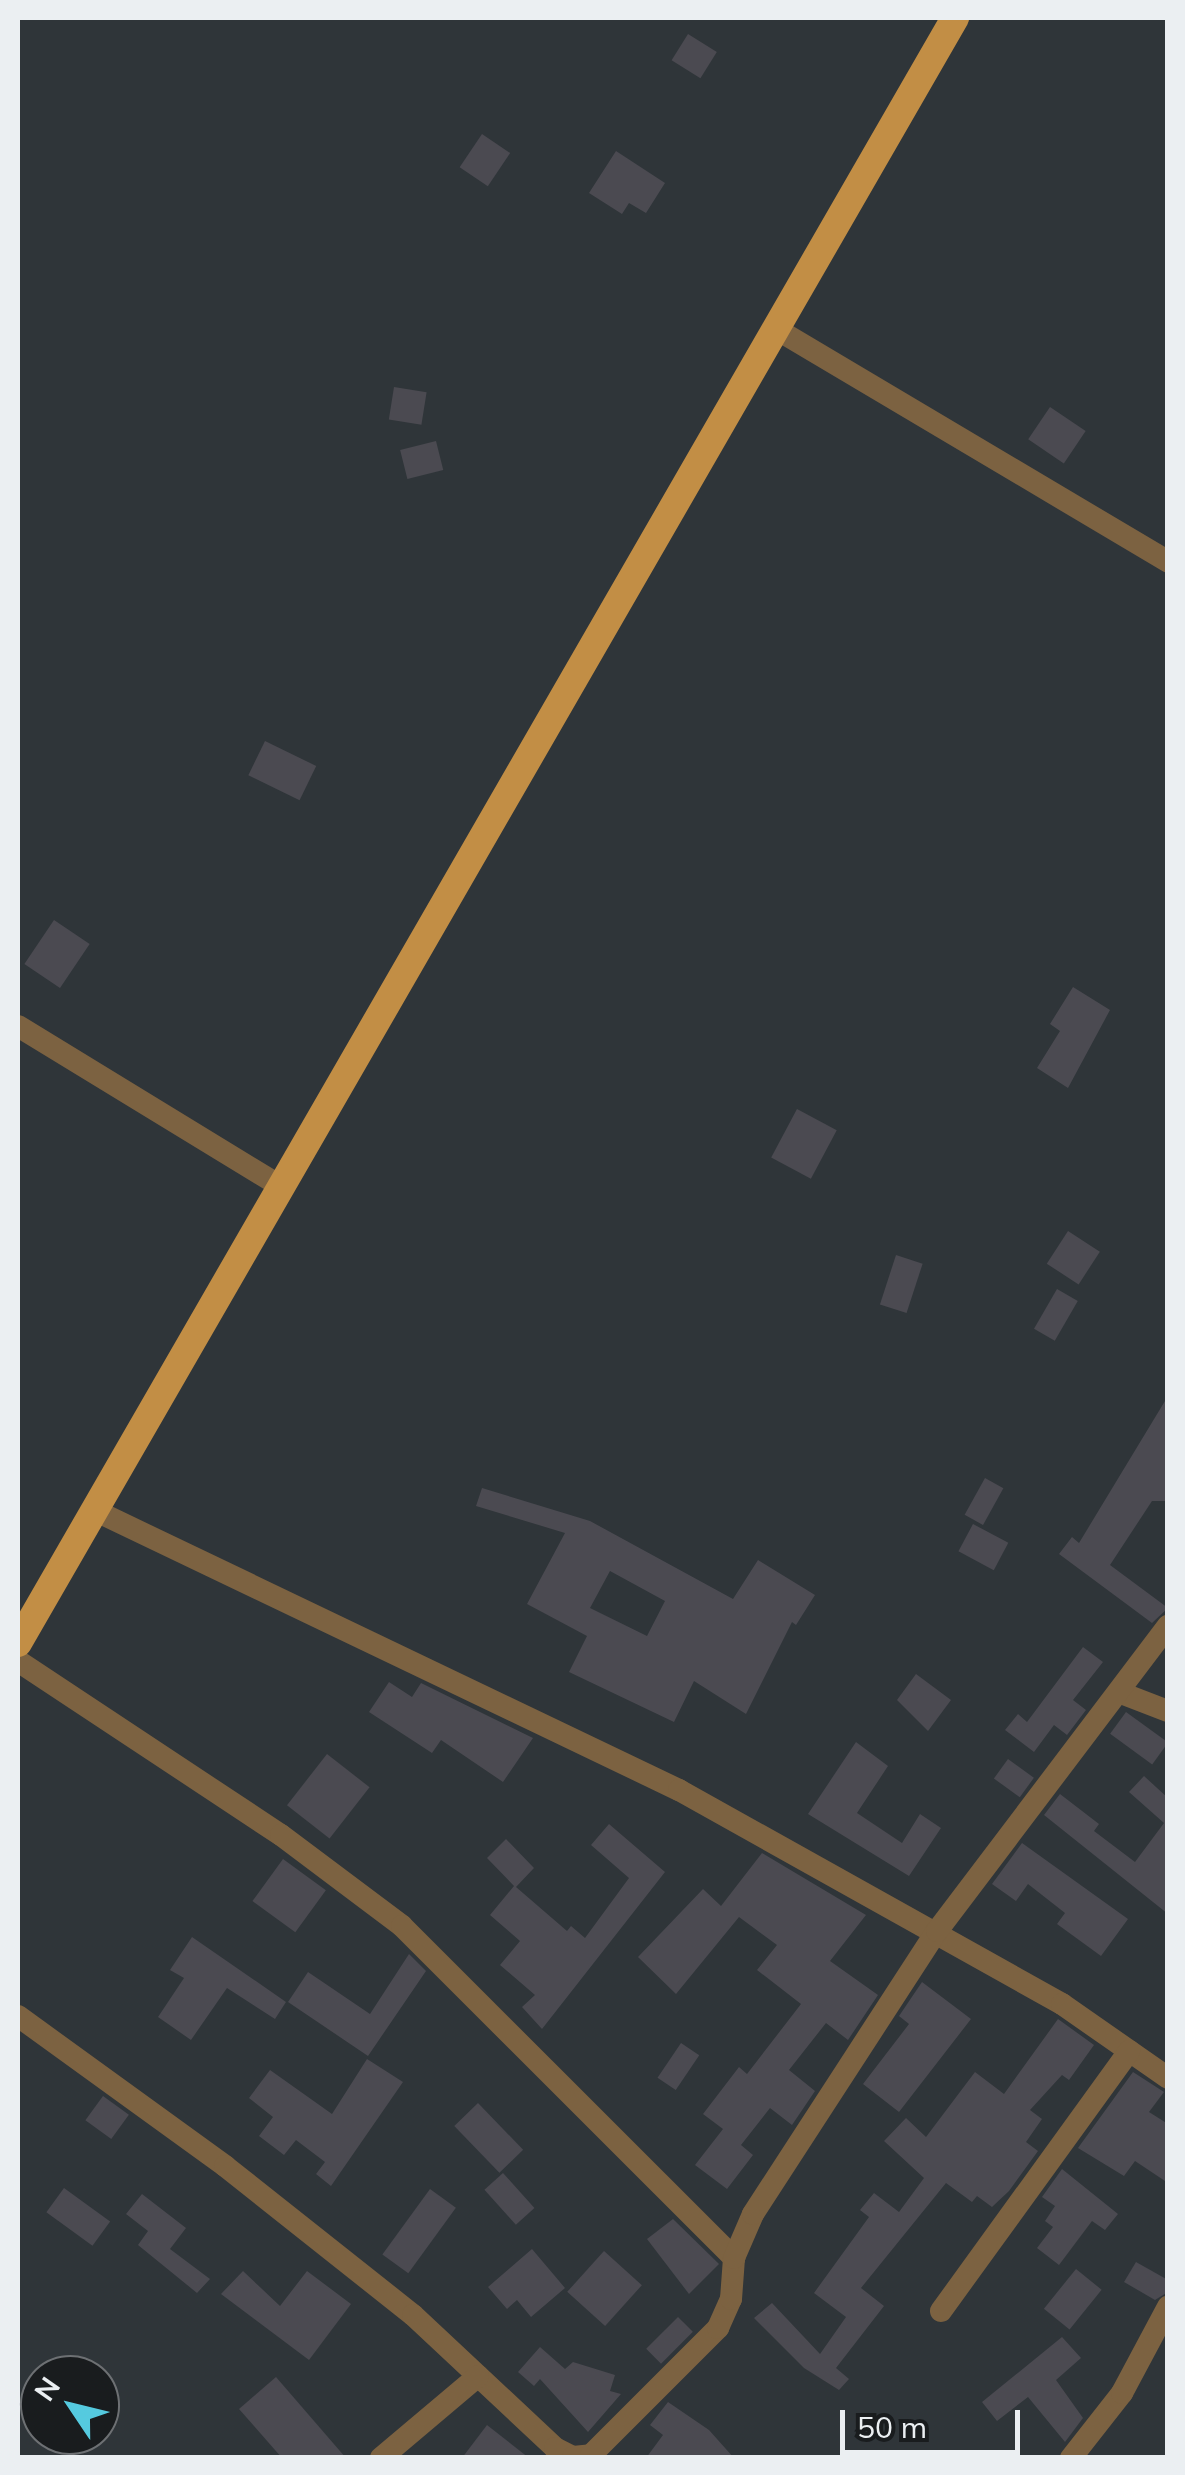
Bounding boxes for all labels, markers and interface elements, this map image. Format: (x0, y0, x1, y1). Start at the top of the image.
north arrow (20, 2355, 120, 2455)
text: N (26, 2370, 67, 2407)
scale bar (845, 2390, 1025, 2452)
text: 50 m (857, 2408, 927, 2446)

